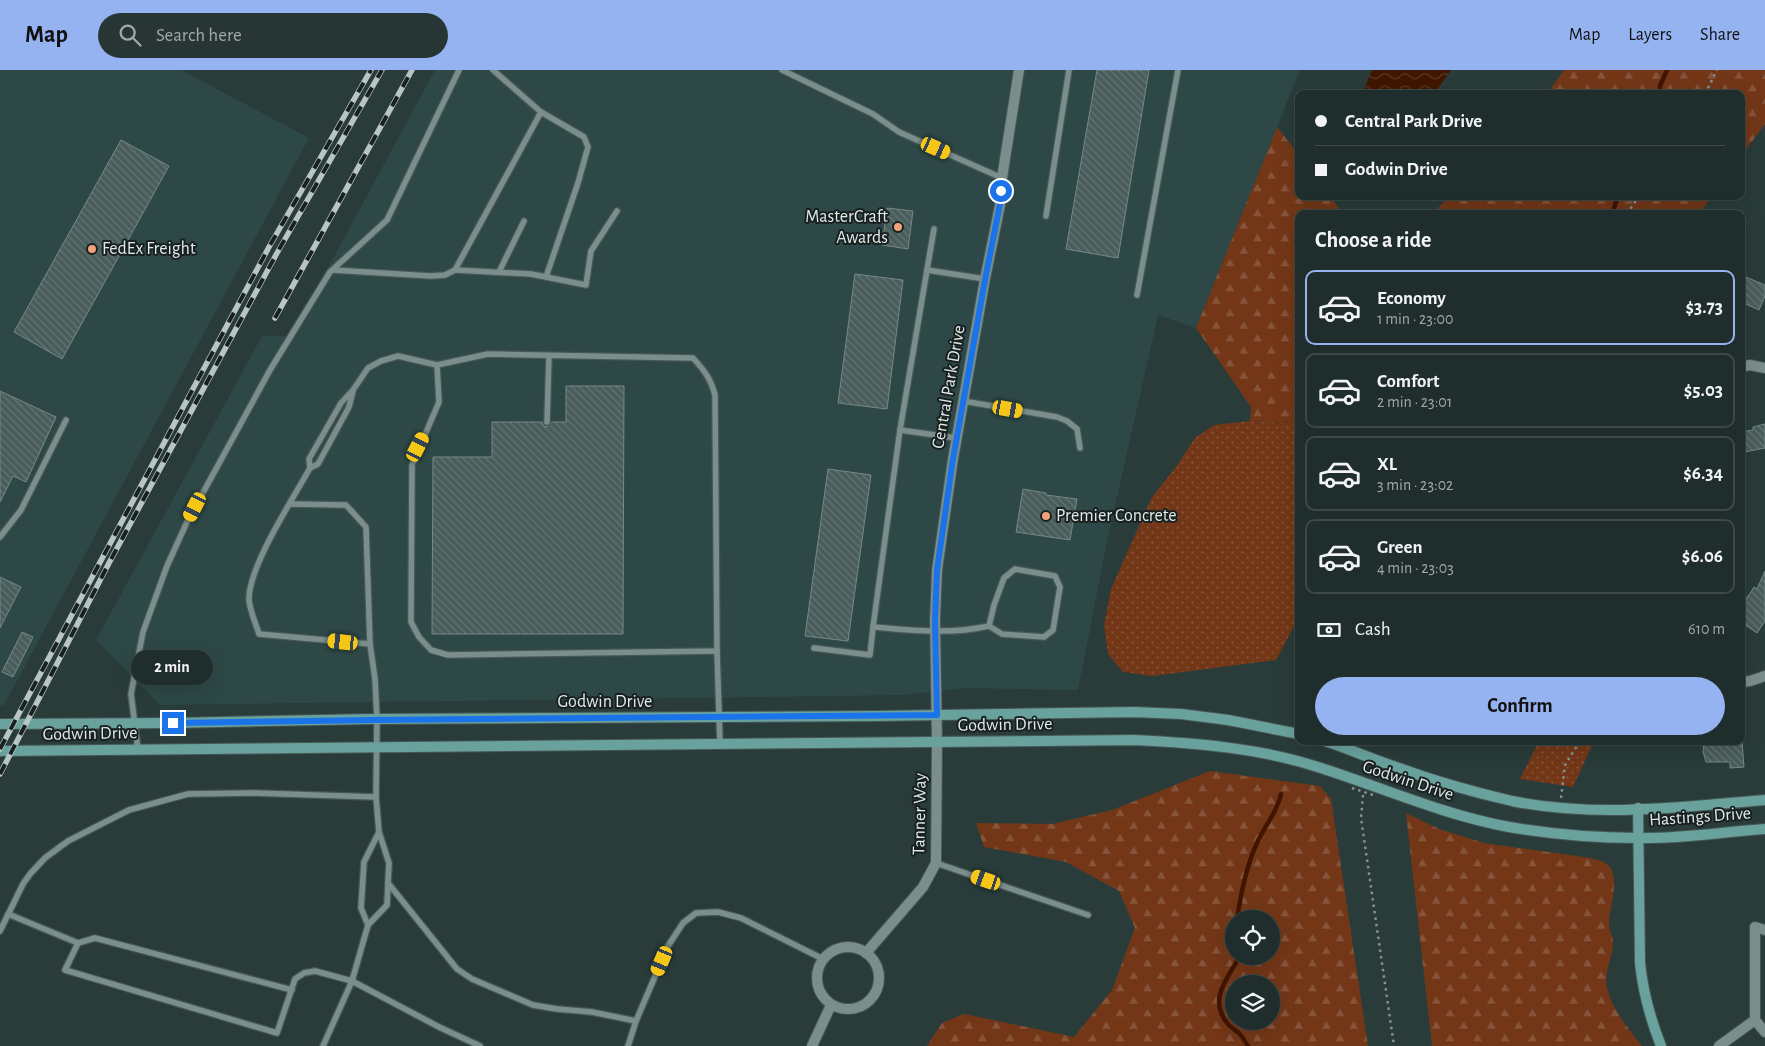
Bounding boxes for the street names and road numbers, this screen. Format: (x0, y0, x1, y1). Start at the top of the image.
street label: Central Park Drive (929, 324, 969, 450)
street label: Godwin Drive (558, 693, 652, 711)
street label: Godwin Drive (957, 715, 1053, 735)
street label: Godwin Drive (42, 724, 138, 744)
street label: Godwin Drive (1360, 758, 1456, 804)
street label: Tanner Way (910, 772, 930, 855)
street label: Hastings Drive (1648, 804, 1752, 830)

